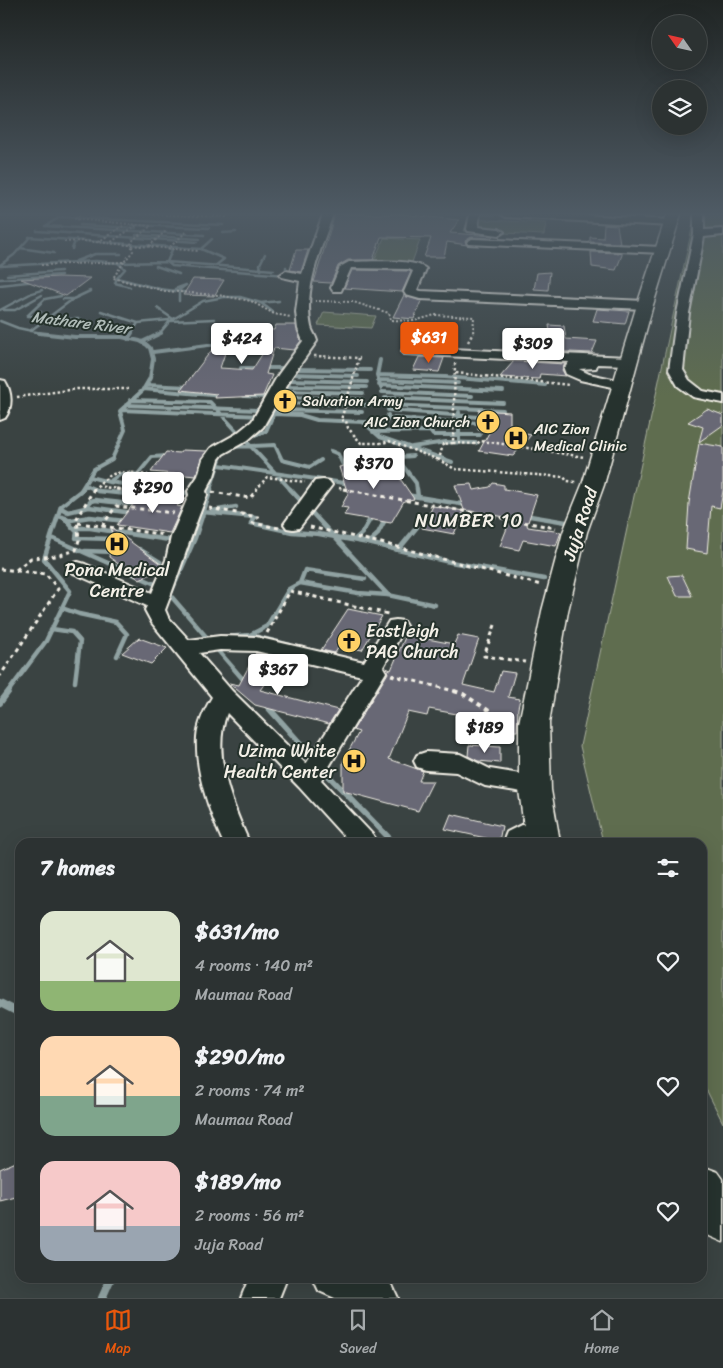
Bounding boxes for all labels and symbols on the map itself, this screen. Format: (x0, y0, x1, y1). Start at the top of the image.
north arrow (652, 15, 708, 70)
water label: Mathare River (30, 302, 135, 343)
pin: $424 (212, 322, 272, 365)
pin: $631 (399, 322, 459, 364)
pin: $309 (503, 328, 563, 370)
church icon: Salvation Army (272, 388, 298, 414)
place label: Salvation Army (302, 388, 403, 414)
place label: AIC Zion Church (363, 409, 470, 435)
church icon: AIC Zion Church (475, 409, 501, 435)
place label: AIC Zion Medical Clinic (533, 416, 627, 459)
hospital icon: AIC Zion Medical Clinic (503, 425, 529, 451)
pin: $370 (344, 448, 404, 490)
pin: $290 (123, 472, 183, 514)
street label: Juja Road (553, 481, 607, 566)
district label: NUMBER 10 (415, 504, 523, 537)
hospital icon: Pona Medical Centre (104, 531, 130, 557)
place label: Pona Medical Centre (64, 554, 170, 607)
place label: Eastleigh PAG Church (366, 615, 459, 668)
church icon: Eastleigh PAG Church (336, 628, 362, 654)
pin: $367 (248, 654, 308, 696)
pin: $189 (455, 712, 515, 754)
place label: Uzima White Health Center (224, 735, 338, 788)
hospital icon: Uzima White Health Center (341, 748, 367, 774)

